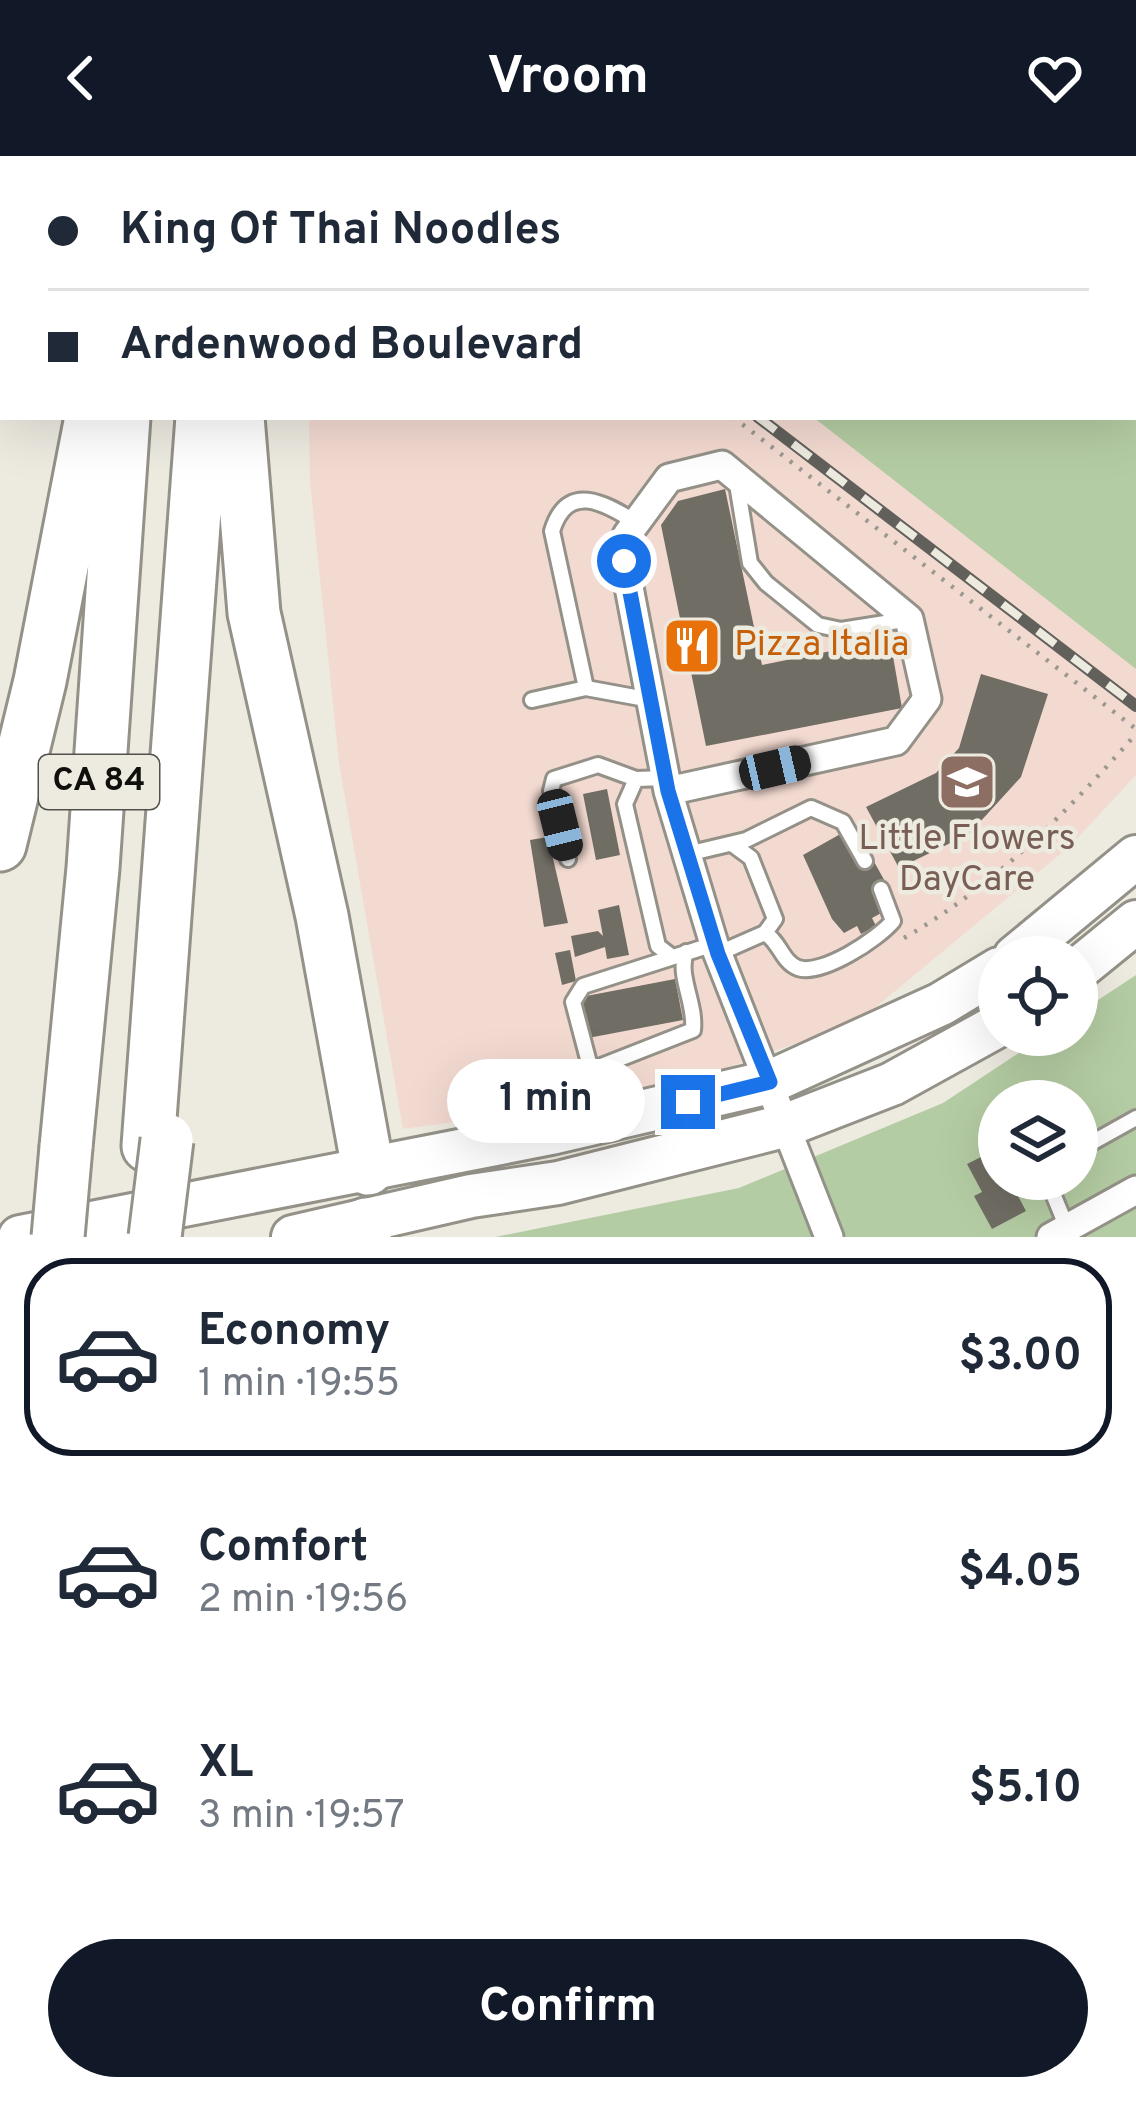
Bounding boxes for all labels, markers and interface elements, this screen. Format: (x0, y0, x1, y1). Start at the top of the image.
text: Vroom (487, 44, 649, 113)
icon: back (48, 45, 114, 111)
icon: heart (1022, 45, 1088, 111)
text: King Of Thai Noodles (120, 203, 561, 260)
text: Ardenwood Boulevard (120, 318, 583, 375)
route start (597, 534, 651, 588)
restaurant icon: Pizza Italia (661, 615, 723, 677)
place label: Pizza Italia (734, 623, 909, 669)
car (736, 742, 814, 794)
school or university icon: Little Flowers DayCare (936, 751, 998, 813)
road number: CA 84 (39, 755, 159, 809)
car (534, 786, 586, 864)
place label: Little Flowers DayCare (858, 817, 1076, 904)
map controls (978, 936, 1098, 1200)
button: locate (978, 936, 1098, 1056)
callout: 1 min (448, 1060, 646, 1144)
route end (661, 1075, 715, 1129)
text: 1 min (499, 1076, 593, 1125)
button: layers (978, 1080, 1098, 1200)
icon: car (54, 1303, 162, 1411)
text: Economy (198, 1304, 390, 1361)
text: $3.00 (959, 1329, 1082, 1386)
text: 1 min · 19:55 (198, 1361, 400, 1410)
icon: car (54, 1519, 162, 1627)
text: Comfort (198, 1520, 368, 1577)
text: $4.05 (958, 1545, 1082, 1602)
text: 2 min · 19:56 (198, 1577, 408, 1626)
icon: car (54, 1735, 162, 1843)
text: XL (198, 1736, 253, 1793)
text: $5.10 (969, 1761, 1082, 1818)
text: 3 min · 19:57 (198, 1793, 405, 1842)
button: Confirm (48, 1939, 1088, 2077)

